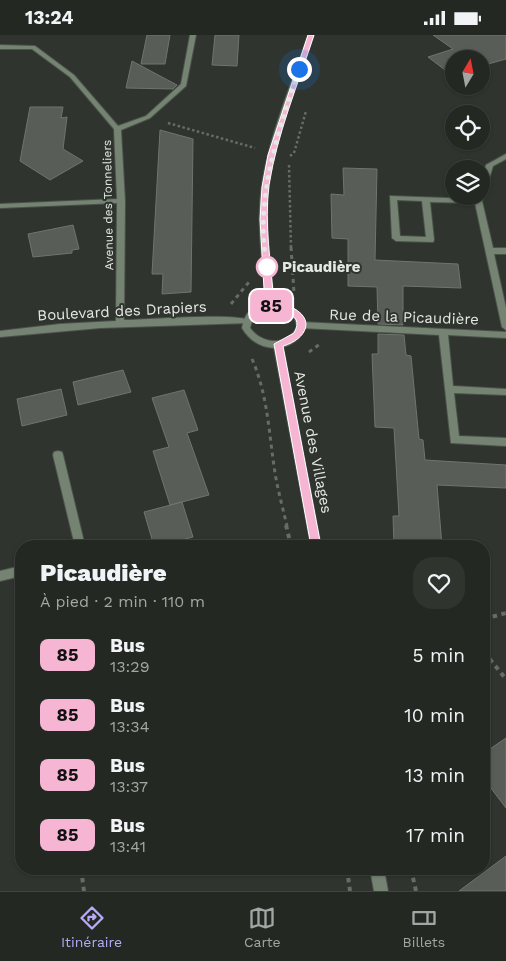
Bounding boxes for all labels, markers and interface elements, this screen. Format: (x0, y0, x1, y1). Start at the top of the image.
text: 13:24 (25, 6, 74, 29)
north arrow (445, 50, 490, 95)
map controls (445, 50, 490, 205)
your location (287, 57, 312, 82)
button: locate (445, 105, 490, 150)
street label: Avenue des Tonneliers (100, 140, 116, 270)
button: layers (445, 160, 490, 205)
marker: Picaudière (256, 256, 278, 278)
place label: Picaudière (282, 258, 361, 276)
line badge: 85 (248, 290, 294, 322)
text: 85 (260, 295, 282, 316)
street label: Boulevard des Drapiers (37, 298, 207, 324)
street label: Rue de la Picaudière (329, 305, 479, 329)
street label: Avenue des Villages (290, 369, 336, 515)
button: heart (413, 557, 465, 609)
text: Picaudière (40, 559, 167, 587)
text: À pied · 2 min · 110 m (40, 592, 205, 611)
text: Bus (110, 634, 145, 657)
text: 85 (57, 644, 78, 665)
text: 5 min (413, 644, 465, 667)
text: 13:29 (110, 657, 150, 676)
text: Bus (110, 694, 145, 717)
text: 85 (57, 704, 78, 725)
text: 10 min (404, 704, 465, 727)
text: 13:34 (110, 717, 149, 736)
text: Bus (110, 754, 145, 777)
text: 85 (57, 764, 78, 785)
text: 13 min (405, 764, 465, 787)
text: 13:37 (110, 777, 148, 796)
text: Bus (110, 814, 145, 837)
text: 85 (57, 824, 78, 845)
text: 17 min (406, 824, 465, 847)
text: 13:41 (110, 837, 146, 856)
tab: Itinéraire (61, 904, 122, 950)
tab: Carte (244, 904, 281, 950)
tab: Billets (403, 904, 445, 950)

